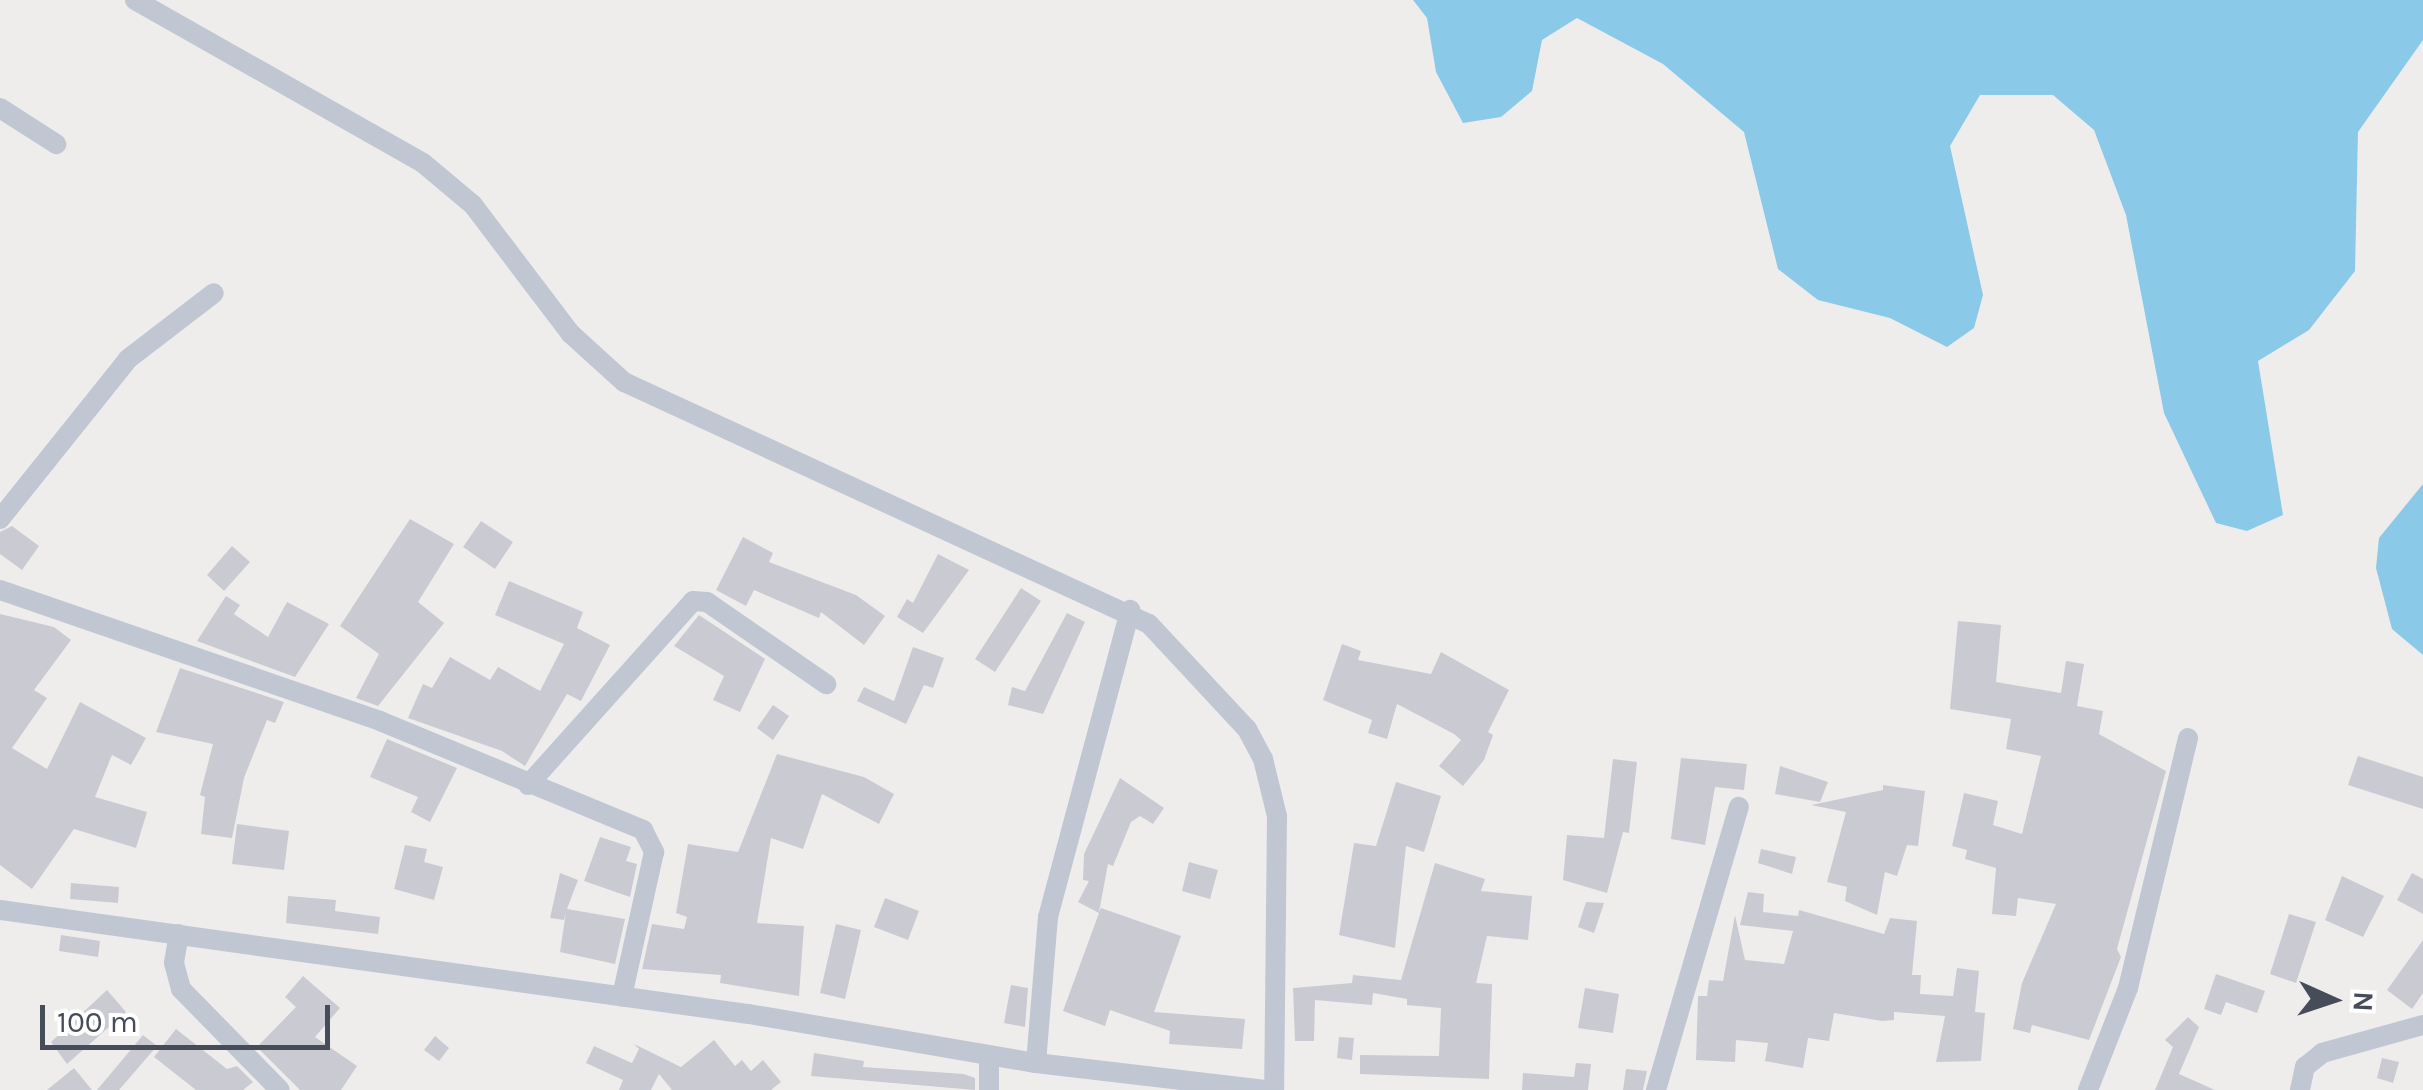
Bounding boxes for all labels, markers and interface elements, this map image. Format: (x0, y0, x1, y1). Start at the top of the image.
north arrow (2283, 950, 2383, 1050)
scale bar (45, 985, 335, 1047)
text: N (2346, 991, 2380, 1012)
text: 100 m (57, 1004, 138, 1040)

